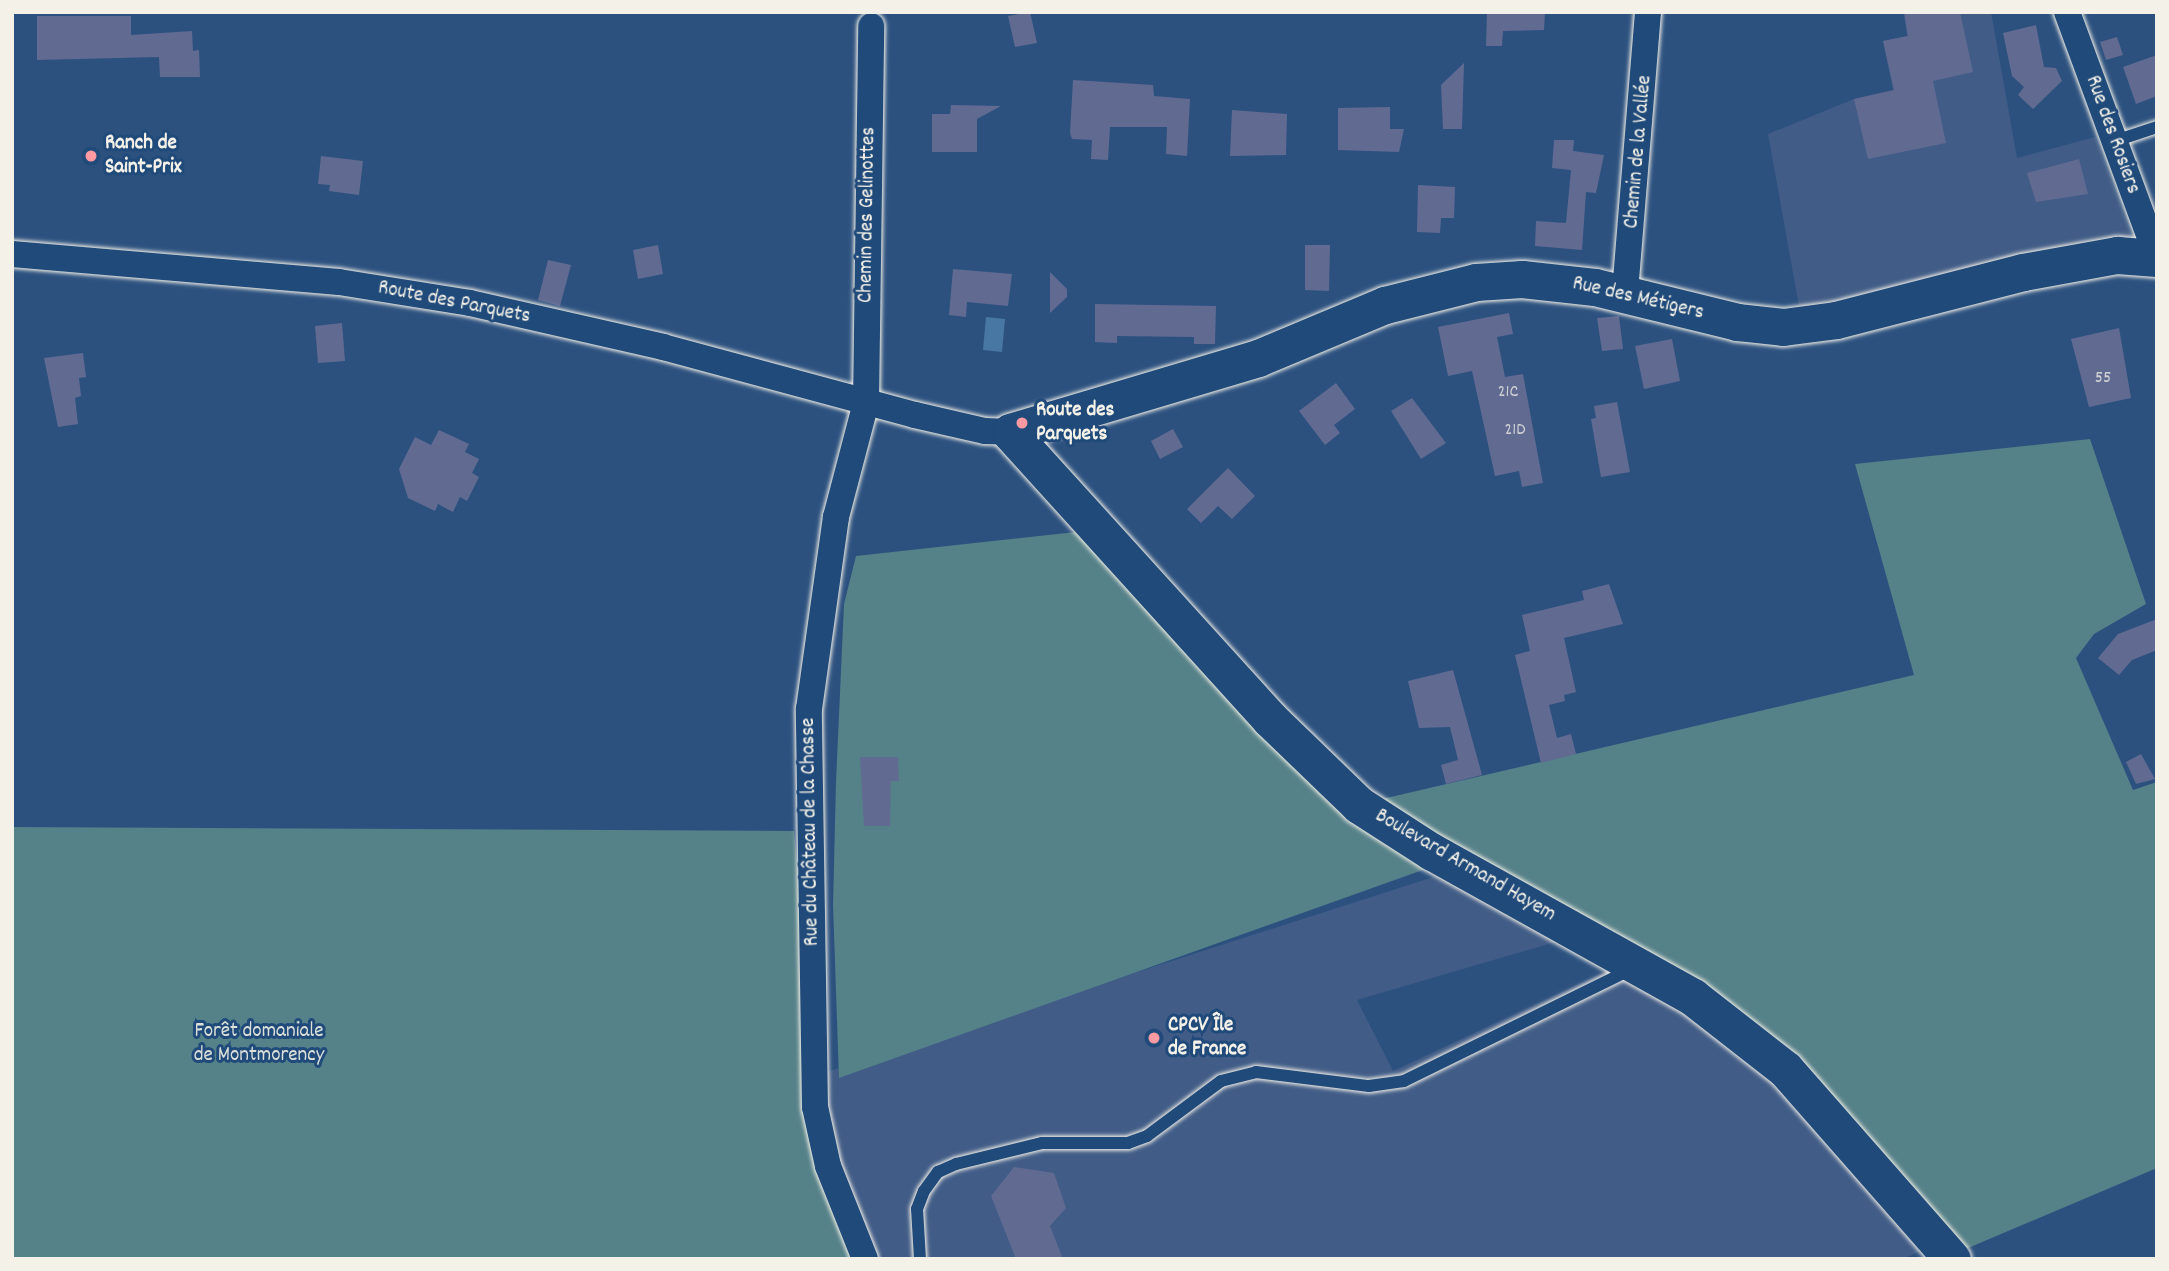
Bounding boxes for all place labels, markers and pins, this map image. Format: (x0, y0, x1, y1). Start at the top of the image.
place label: Ranch de Saint-Prix (105, 131, 182, 181)
marker: Ranch de Saint-Prix (83, 148, 99, 164)
place label: Route des Parquets (1036, 398, 1114, 448)
marker: Route des Parquets (1014, 415, 1030, 431)
place label: CPCV Île de France (1168, 1013, 1246, 1063)
marker: CPCV Île de France (1146, 1030, 1162, 1046)

